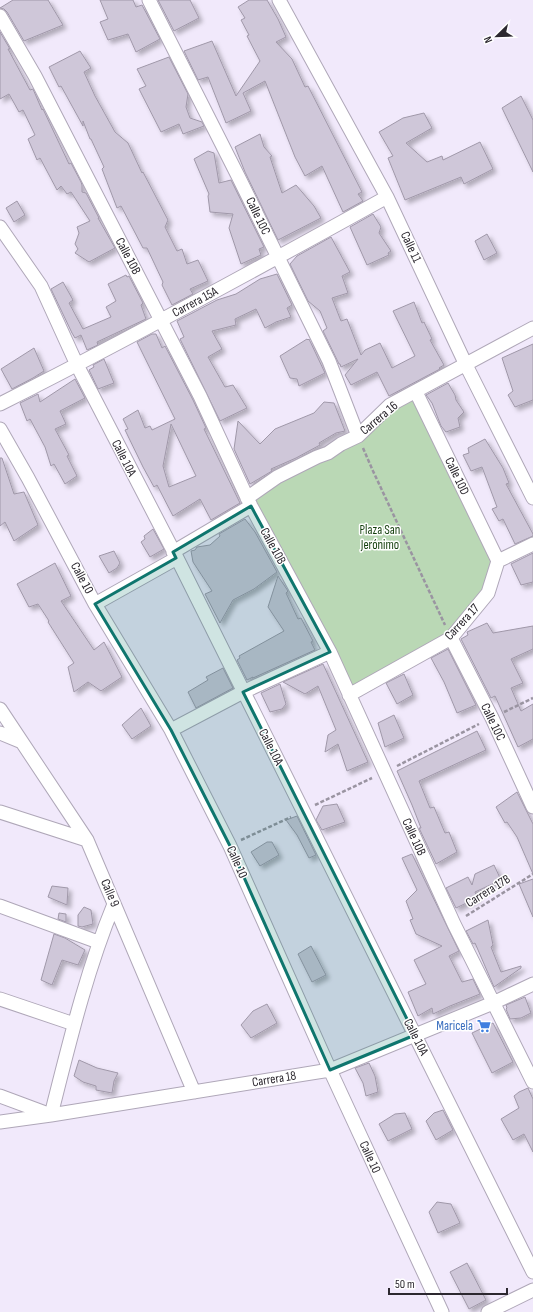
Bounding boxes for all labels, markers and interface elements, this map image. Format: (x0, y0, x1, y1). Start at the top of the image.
north arrow (477, 16, 517, 56)
text: N (481, 34, 495, 45)
street label: Calle 10C (242, 195, 274, 237)
street label: Calle 11 (397, 229, 425, 265)
street label: Calle 10B (112, 235, 144, 277)
street label: Carrera 15A (169, 283, 221, 321)
street label: Carrera 16 (357, 397, 401, 438)
street label: Calle 10A (108, 437, 140, 479)
street label: Calle 10D (441, 455, 473, 497)
park label: Plaza San Jerónimo (360, 522, 400, 553)
street label: Calle 10B (256, 525, 290, 567)
street label: Calle 10 (67, 559, 97, 597)
street label: Carrera 17 (441, 600, 483, 644)
street label: Calle 10C (477, 701, 509, 743)
street label: Calle 10A (255, 726, 287, 768)
street label: Calle 10B (398, 816, 430, 858)
street label: Calle 10 (223, 843, 251, 881)
street label: Carrera 17B (463, 871, 514, 911)
street label: Calle 9 (97, 877, 123, 910)
street label: Calle 10A (400, 1016, 432, 1058)
place label: Maricela (436, 1018, 473, 1034)
supermarket icon: Maricela (476, 1018, 492, 1034)
street label: Carrera 18 (251, 1068, 297, 1090)
street label: Calle 10 (356, 1138, 384, 1176)
scale bar (389, 1270, 507, 1296)
text: 50 m (395, 1277, 415, 1292)

